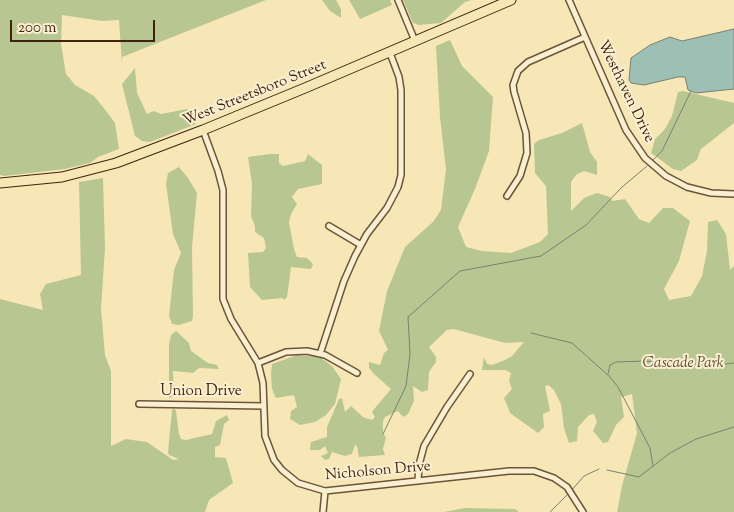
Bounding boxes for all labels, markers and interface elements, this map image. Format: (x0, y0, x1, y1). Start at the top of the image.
scale bar (12, 10, 158, 42)
text: 200 m (18, 18, 57, 39)
street label: Westhaven Drive (593, 38, 657, 146)
street label: West Streetsboro Street (181, 57, 329, 131)
park label: Cascade Park (643, 355, 723, 373)
street label: Union Drive (160, 383, 242, 401)
street label: Nicholson Drive (324, 458, 432, 486)

